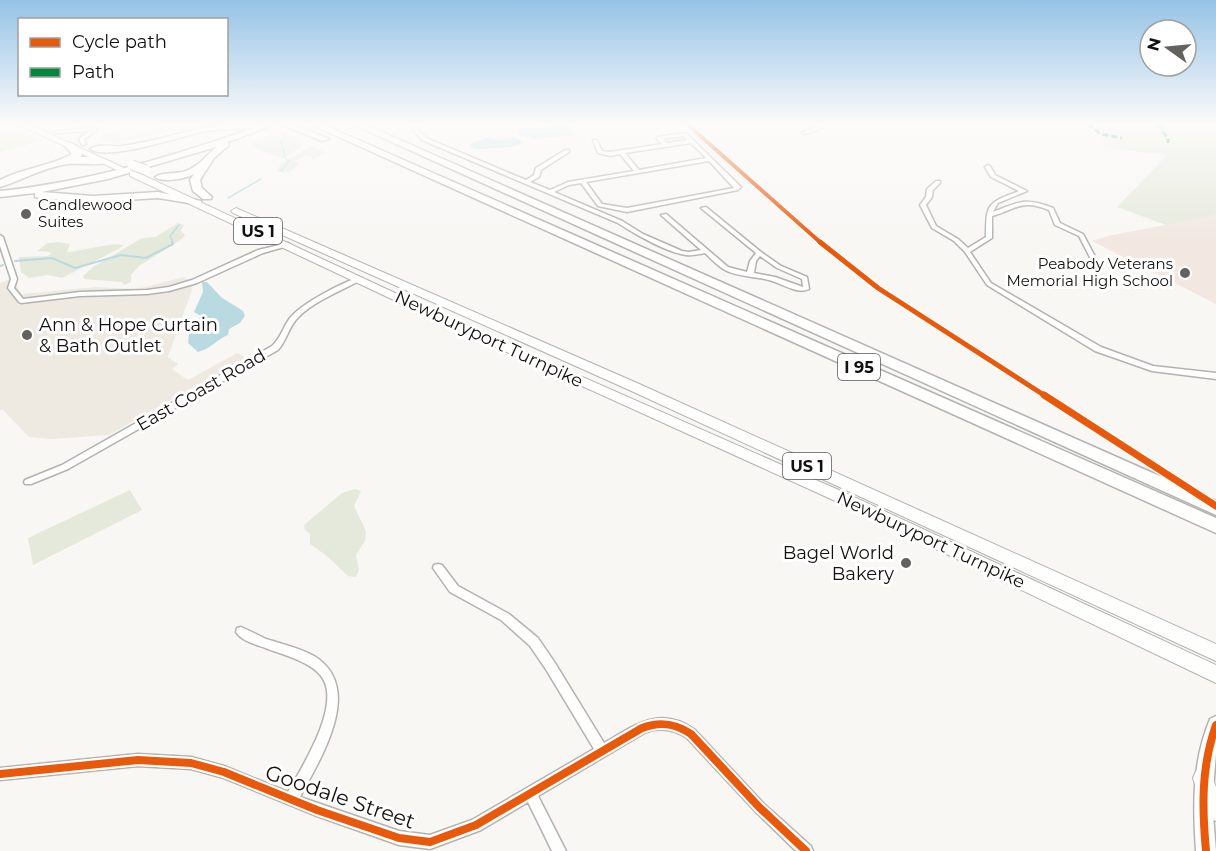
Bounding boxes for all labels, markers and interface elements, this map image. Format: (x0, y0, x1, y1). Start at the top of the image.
legend (18, 18, 228, 96)
north arrow (1138, 18, 1198, 78)
text: Cycle path (72, 31, 167, 53)
text: N (1143, 36, 1165, 53)
text: Path (72, 61, 115, 83)
place label: Candlewood Suites (38, 195, 133, 231)
marker: Candlewood Suites (19, 207, 33, 221)
road number: US 1 (234, 218, 282, 244)
place label: Peabody Veterans Memorial High School (1006, 254, 1173, 290)
marker: Peabody Veterans Memorial High School (1178, 266, 1192, 280)
street label: Newburyport Turnpike (391, 286, 587, 392)
place label: Ann & Hope Curtain & Bath Outlet (39, 314, 218, 357)
marker: Ann & Hope Curtain & Bath Outlet (20, 328, 34, 342)
street label: East Coast Road (133, 344, 269, 436)
road number: I 95 (838, 354, 880, 380)
road number: US 1 (783, 453, 831, 479)
street label: Newburyport Turnpike (833, 487, 1029, 593)
place label: Bagel World Bakery (783, 542, 894, 585)
marker: Bagel World Bakery (899, 556, 913, 570)
street label: Goodale Street (262, 759, 418, 834)

